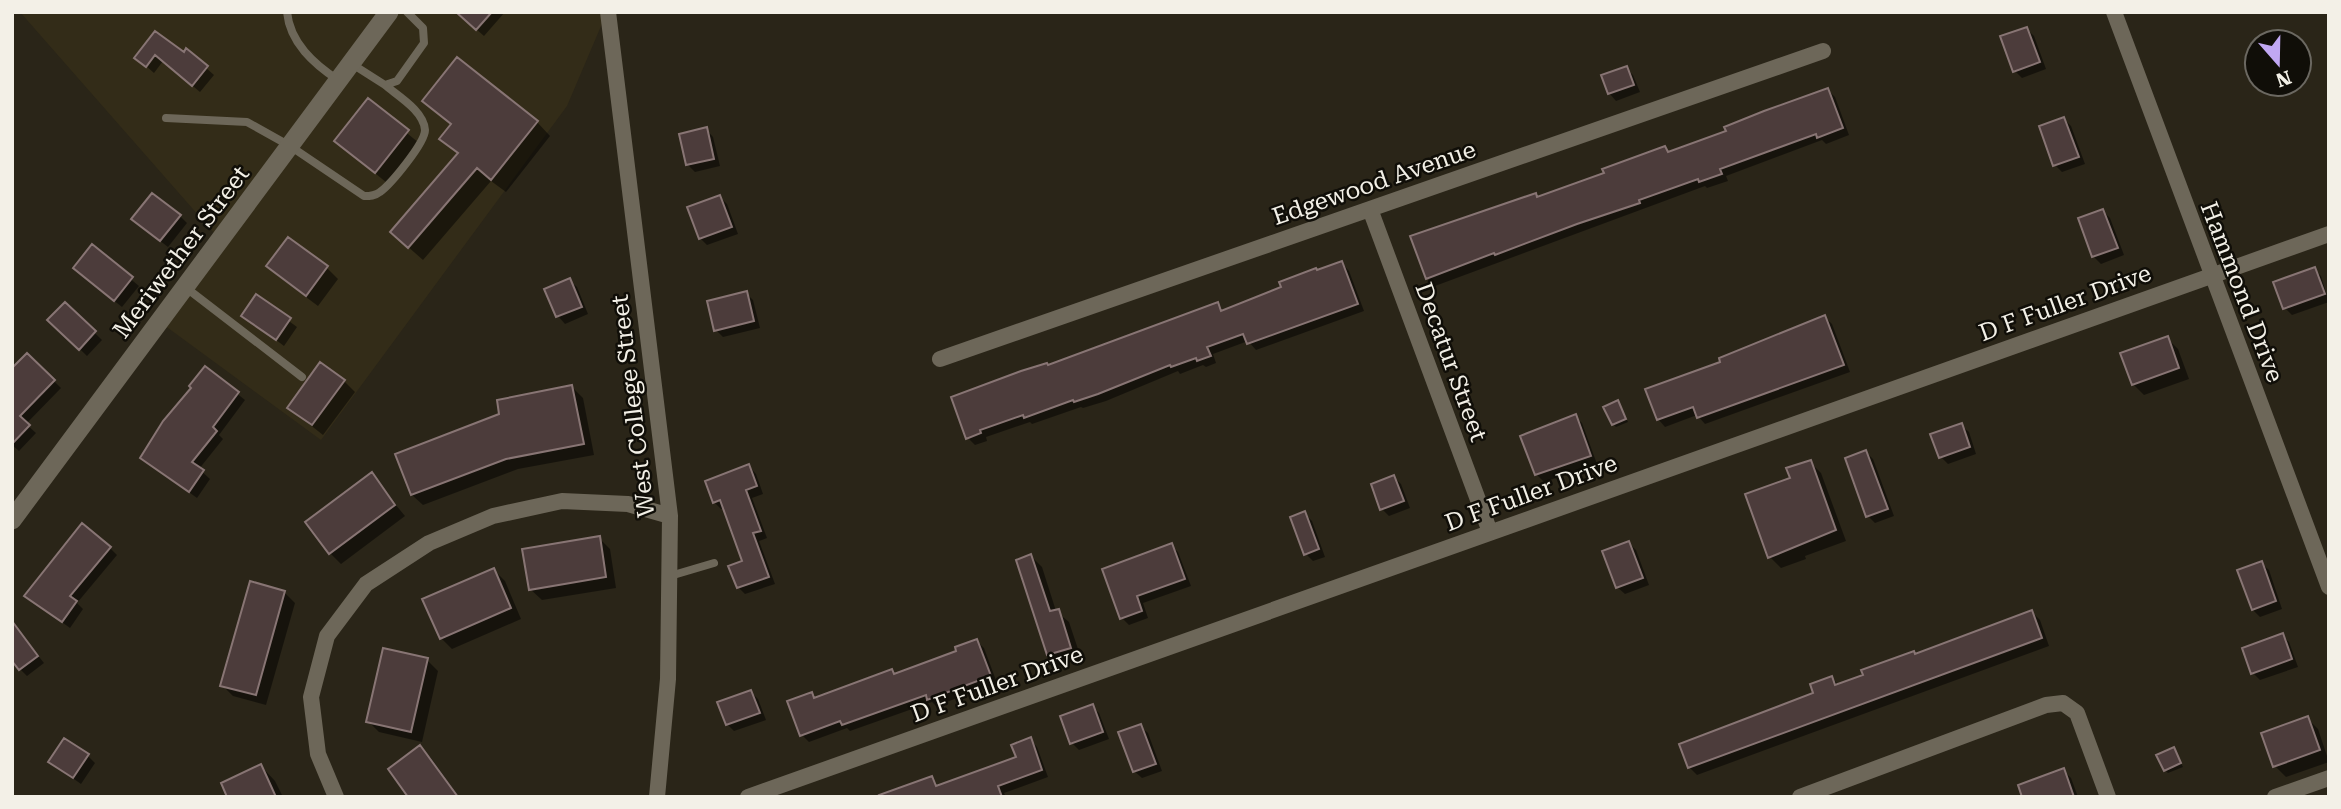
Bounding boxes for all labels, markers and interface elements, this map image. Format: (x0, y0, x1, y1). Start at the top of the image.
north arrow (2243, 28, 2313, 98)
text: N (2272, 65, 2294, 92)
street label: Edgewood Avenue (1269, 135, 1479, 231)
street label: Meriwether Street (107, 160, 255, 344)
street label: Hammond Drive (2195, 198, 2289, 386)
street label: D F Fuller Drive (1975, 259, 2155, 347)
street label: Decatur Street (1409, 279, 1493, 445)
street label: West College Street (605, 293, 661, 519)
street label: D F Fuller Drive (1441, 449, 1621, 537)
street label: D F Fuller Drive (907, 640, 1087, 728)

